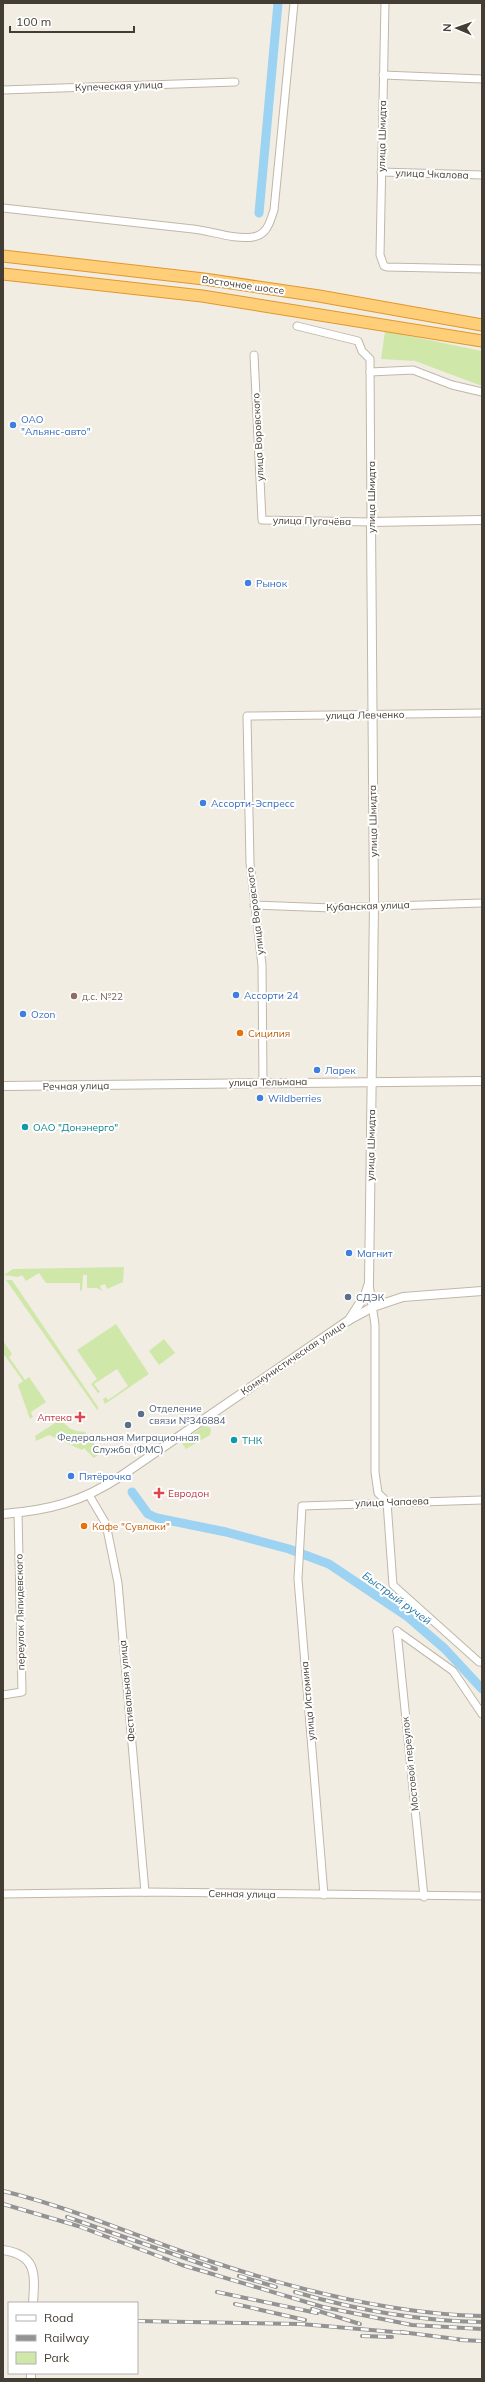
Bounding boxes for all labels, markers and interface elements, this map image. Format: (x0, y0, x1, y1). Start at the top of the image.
scale bar (10, 8, 134, 34)
north arrow (437, 8, 477, 48)
text: 100 m (16, 14, 51, 29)
text: N (440, 23, 454, 32)
street label: Купеческая улица (75, 78, 163, 94)
street label: улица Шмидта (375, 100, 389, 172)
street label: улица Чкалова (395, 166, 469, 182)
street label: Восточное шоссе (201, 273, 286, 297)
street label: улица Воровского (249, 392, 267, 481)
place label: ОАО "Альянс-авто" (21, 413, 91, 438)
marker: ОАО "Альянс-авто" (8, 420, 18, 430)
street label: улица Шмидта (365, 461, 378, 533)
street label: улица Пугачёва (273, 514, 351, 528)
place label: Рынок (256, 577, 288, 590)
marker: Рынок (243, 578, 253, 588)
street label: улица Левченко (325, 708, 405, 722)
street label: улица Шмидта (366, 785, 380, 857)
place label: Ассорти-Эспресс (211, 797, 295, 810)
marker: Ассорти-Эспресс (198, 798, 208, 808)
street label: улица Воровского (243, 866, 267, 956)
street label: Кубанская улица (326, 898, 410, 914)
place label: Ассорти 24 (244, 989, 298, 1002)
place label: д.с. №22 (82, 990, 123, 1003)
marker: Ассорти 24 (231, 990, 241, 1000)
marker: д.с. №22 (69, 991, 79, 1001)
place label: Ozon (31, 1008, 56, 1021)
marker: Ozon (18, 1009, 28, 1019)
place label: Сицилия (248, 1027, 290, 1040)
marker: Сицилия (235, 1028, 245, 1038)
place label: Ларек (325, 1064, 356, 1077)
marker: Ларек (312, 1065, 322, 1075)
street label: улица Тельмана (228, 1075, 308, 1089)
street label: Речная улица (42, 1079, 110, 1093)
place label: Wildberries (268, 1092, 321, 1105)
marker: Wildberries (255, 1093, 265, 1103)
street label: улица Шмидта (364, 1109, 378, 1181)
place label: ОАО "Донэнерго" (33, 1121, 118, 1134)
marker: ОАО "Донэнерго" (20, 1122, 30, 1132)
place label: Магнит (357, 1247, 393, 1260)
marker: Магнит (344, 1248, 354, 1258)
place label: СДЭК (356, 1291, 385, 1304)
marker: СДЭК (343, 1292, 353, 1302)
street label: Коммунистическая улица (238, 1318, 348, 1398)
place label: Отделение связи №346884 (149, 1402, 226, 1427)
marker: Отделение связи №346884 (136, 1409, 146, 1419)
place label: Аптека (37, 1411, 72, 1424)
marker: Аптека (75, 1412, 85, 1422)
marker: Федеральная Миграционная Служба (ФМС) (123, 1420, 133, 1430)
place label: Федеральная Миграционная Служба (ФМС) (57, 1431, 199, 1456)
place label: ТНК (242, 1434, 263, 1447)
marker: ТНК (229, 1435, 239, 1445)
place label: Пятёрочка (79, 1470, 131, 1483)
marker: Пятёрочка (66, 1471, 76, 1481)
marker: Евродон (153, 1487, 165, 1499)
place label: Евродон (168, 1487, 209, 1500)
street label: улица Чапаева (355, 1494, 429, 1510)
place label: Кафе "Сувлаки" (92, 1520, 170, 1533)
marker: Кафе "Сувлаки" (79, 1521, 89, 1531)
street label: переулок Ляпидевского (12, 1553, 28, 1670)
water label: Быстрый ручей (360, 1568, 435, 1628)
street label: Фестивальная улица (116, 1640, 138, 1742)
street label: улица Истомина (298, 1661, 318, 1741)
street label: Мостовой переулок (399, 1715, 421, 1812)
street label: Сенная улица (208, 1887, 276, 1901)
legend (8, 2302, 138, 2374)
text: Road (44, 2310, 73, 2325)
text: Railway (44, 2330, 90, 2345)
text: Park (44, 2350, 70, 2365)

